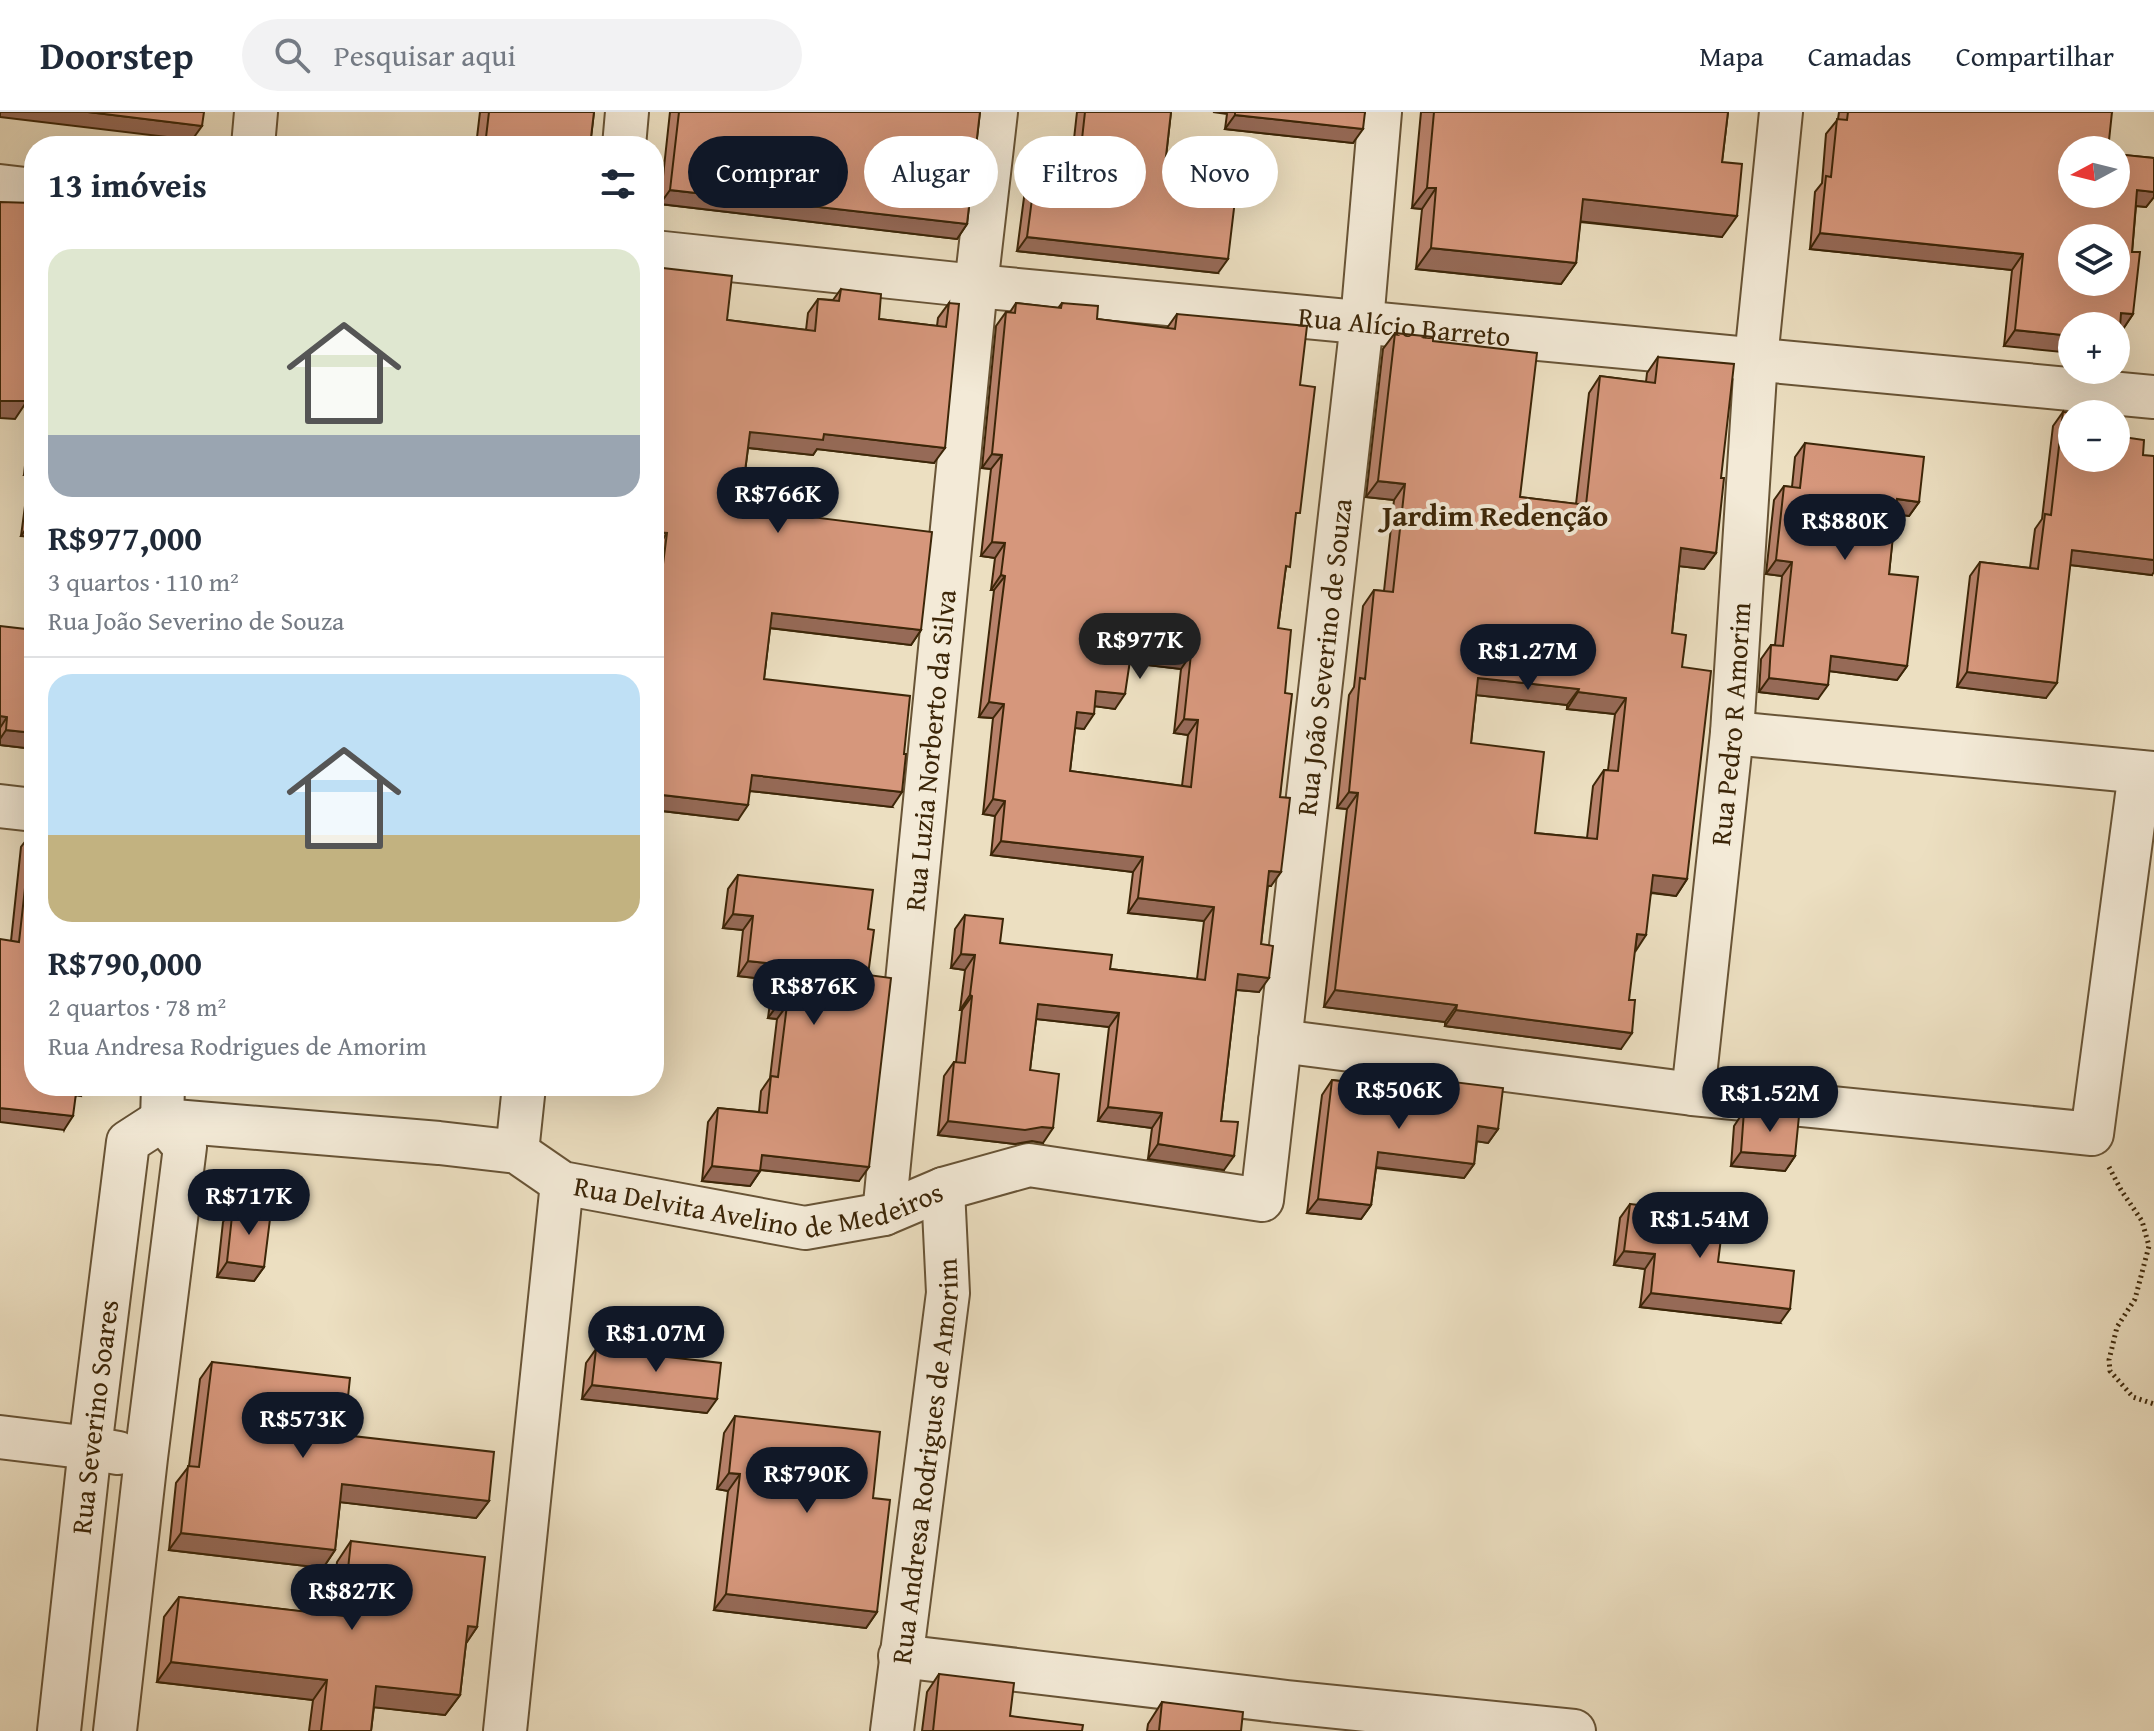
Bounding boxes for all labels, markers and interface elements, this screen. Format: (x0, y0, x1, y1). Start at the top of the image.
search box (242, 19, 802, 91)
text: Doorstep (40, 27, 194, 83)
icon: search (270, 33, 314, 77)
text: Pesquisar aqui (334, 33, 516, 77)
text: Mapa (1699, 35, 1764, 76)
text: Camadas (1808, 35, 1912, 76)
text: Compartilhar (1956, 35, 2114, 76)
chip: Comprar (688, 136, 848, 208)
chip: Alugar (864, 136, 998, 208)
chip: Filtros (1014, 136, 1146, 208)
chip: Novo (1162, 136, 1278, 208)
north arrow (2058, 136, 2130, 208)
map controls (2058, 136, 2130, 472)
text: 13 imóveis (48, 160, 207, 209)
icon: filters (596, 162, 640, 206)
button: layers (2058, 224, 2130, 296)
street label: Rua Alício Barreto (1296, 295, 1512, 356)
icon: home (272, 301, 416, 445)
button: + (2058, 312, 2130, 384)
button: − (2058, 400, 2130, 472)
pin: R$766K (713, 467, 843, 535)
text: R$766K (735, 473, 821, 512)
district label: Jardim Redenção (1377, 493, 1608, 537)
pin: R$880K (1780, 494, 1910, 562)
street label: Rua João Severino de Souza (1285, 495, 1362, 818)
text: R$880K (1802, 500, 1888, 539)
text: R$977,000 (48, 513, 202, 562)
text: 3 quartos · 110 m² (48, 562, 239, 601)
street label: Rua Luzia Norberto da Silva (893, 587, 966, 913)
text: Rua João Severino de Souza (48, 601, 344, 640)
street label: Rua Pedro R Amorim (1699, 601, 1760, 848)
pin: R$977K (1075, 613, 1205, 681)
text: R$977K (1097, 619, 1183, 658)
pin: R$1.27M (1454, 624, 1602, 692)
text: R$1.27M (1478, 630, 1578, 669)
icon: home (272, 726, 416, 870)
text: R$790,000 (48, 938, 202, 987)
pin: R$876K (749, 959, 879, 1027)
text: R$876K (771, 965, 857, 1004)
text: 2 quartos · 78 m² (48, 987, 226, 1026)
text: Rua Andresa Rodrigues de Amorim (48, 1026, 427, 1065)
pin: R$506K (1334, 1063, 1464, 1131)
pin: R$1.52M (1696, 1066, 1844, 1134)
text: R$506K (1356, 1069, 1442, 1108)
text: R$1.52M (1720, 1072, 1820, 1111)
street label: Rua Delvita Avelino de Medeiros (568, 1164, 946, 1204)
text: Rua Delvita Avelino de Medeiros (571, 1165, 949, 1248)
pin: R$717K (184, 1169, 314, 1237)
text: R$717K (206, 1175, 292, 1214)
pin: R$1.54M (1626, 1192, 1774, 1260)
text: R$1.54M (1650, 1198, 1750, 1237)
street label: Rua Andresa Rodrigues de Amorim (880, 1257, 968, 1666)
street label: Rua Severino Soares (60, 1297, 128, 1536)
pin: R$1.07M (582, 1306, 730, 1374)
text: R$1.07M (606, 1312, 706, 1351)
pin: R$573K (238, 1392, 368, 1460)
text: R$573K (260, 1398, 346, 1437)
pin: R$790K (742, 1447, 872, 1515)
text: R$790K (764, 1453, 850, 1492)
pin: R$827K (287, 1564, 417, 1632)
text: R$827K (309, 1570, 395, 1609)

